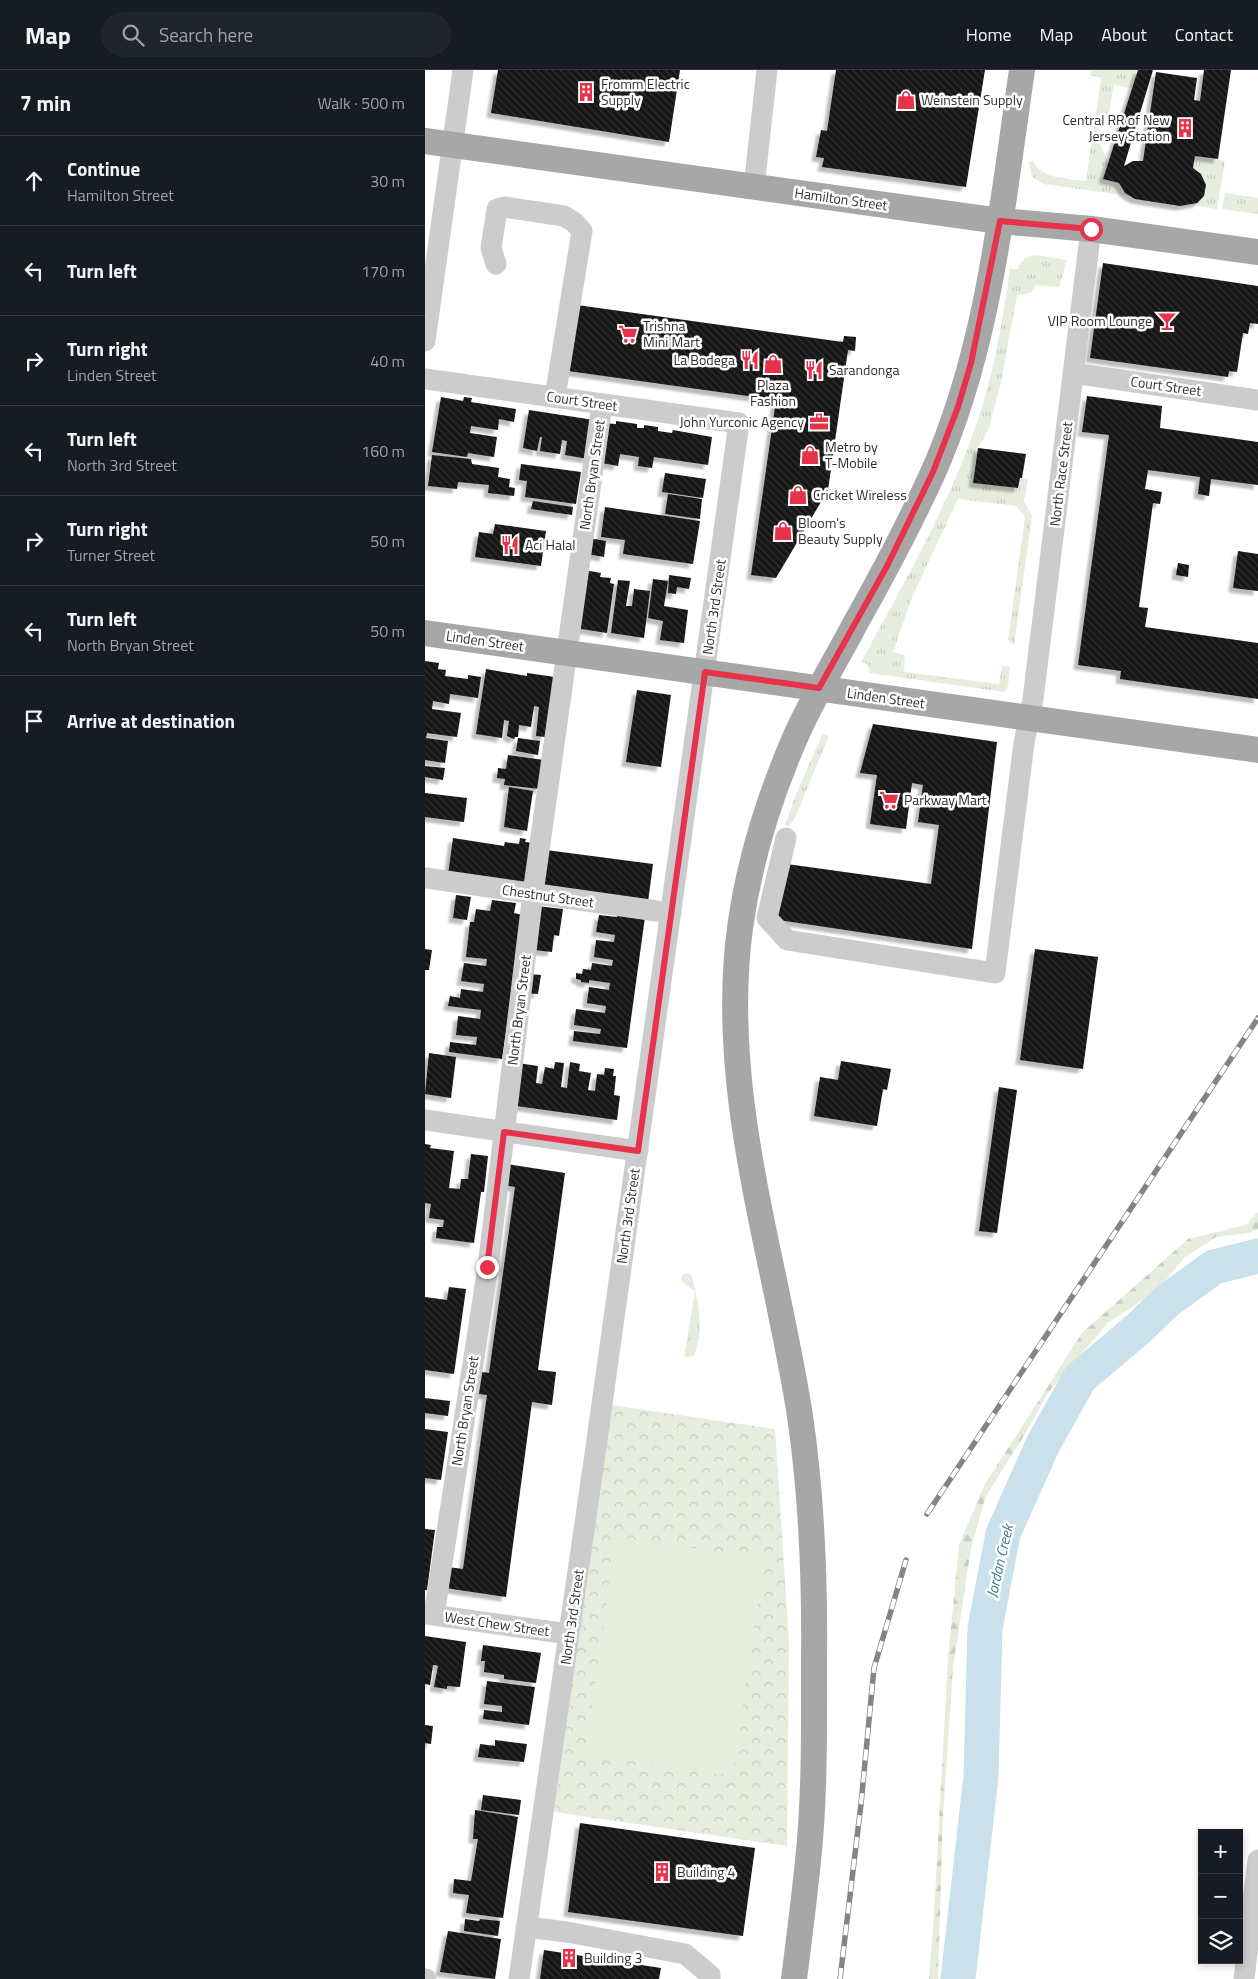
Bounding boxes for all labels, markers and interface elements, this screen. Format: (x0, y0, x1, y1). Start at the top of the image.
search box (101, 12, 451, 57)
text: Map (25, 17, 71, 53)
text: Search here (159, 20, 253, 49)
icon: search (119, 21, 147, 49)
text: Home (966, 21, 1012, 48)
text: Map (1040, 21, 1073, 48)
text: About (1101, 21, 1147, 48)
text: Contact (1175, 21, 1233, 48)
place label: Fromm Electric Supply (601, 73, 690, 110)
building icon: Fromm Electric Supply (575, 81, 597, 103)
text: 7 min (20, 87, 71, 119)
shop icon: Weinstein Supply (895, 89, 917, 111)
place label: Weinstein Supply (921, 89, 1023, 110)
text: Walk · 500 m (317, 91, 405, 115)
place label: Central RR of New Jersey Station (1062, 109, 1170, 146)
building icon: Central RR of New Jersey Station (1174, 117, 1196, 139)
text: Continue (67, 154, 140, 183)
icon: ahead (20, 167, 48, 195)
text: 30 m (370, 169, 405, 193)
street label: Hamilton Street (793, 182, 889, 215)
text: Hamilton Street (67, 183, 174, 207)
route start (1080, 218, 1103, 241)
text: Turn left (67, 256, 137, 285)
icon: left (20, 257, 48, 285)
text: 170 m (361, 259, 405, 283)
place label: VIP Room Lounge (1048, 310, 1152, 331)
bar icon: VIP Room Lounge (1156, 310, 1178, 332)
place label: Trishna Mini Mart (643, 315, 700, 352)
supermarket icon: Trishna Mini Mart (617, 323, 639, 345)
text: Turn right (67, 334, 148, 363)
icon: right (20, 347, 48, 375)
text: 40 m (370, 349, 405, 373)
place label: La Bodega (673, 349, 735, 370)
restaurant icon: La Bodega (739, 349, 761, 371)
shop icon: Plaza Fashion (762, 353, 784, 375)
restaurant icon: Sarandonga (803, 359, 825, 381)
place label: Sarandonga (829, 359, 900, 380)
text: Linden Street (67, 363, 157, 387)
street label: Court Street (1129, 370, 1203, 401)
place label: Plaza Fashion (750, 374, 796, 411)
street label: Court Street (545, 385, 619, 416)
place label: John Yurconic Agency (680, 411, 804, 432)
office icon: John Yurconic Agency (808, 411, 830, 433)
street label: North Bryan Street (573, 418, 610, 531)
street label: North Race Street (1044, 420, 1077, 527)
text: Turn left (67, 424, 137, 453)
place label: Metro by T-Mobile (825, 436, 878, 473)
icon: left (20, 437, 48, 465)
text: 160 m (361, 439, 405, 463)
shop icon: Metro by T-Mobile (799, 444, 821, 466)
text: North 3rd Street (67, 453, 177, 477)
shop icon: Cricket Wireless (787, 484, 809, 506)
place label: Cricket Wireless (813, 484, 907, 505)
place label: Bloom's Beauty Supply (798, 512, 883, 549)
text: Turn right (67, 514, 148, 543)
shop icon: Bloom's Beauty Supply (772, 520, 794, 542)
icon: right (20, 527, 48, 555)
text: 50 m (370, 529, 405, 553)
restaurant icon: Aci Halal (499, 534, 521, 556)
place label: Aci Halal (525, 534, 575, 555)
text: Turner Street (67, 543, 155, 567)
street label: North 3rd Street (696, 558, 731, 656)
text: Turn left (67, 604, 137, 633)
icon: left (20, 617, 48, 645)
text: 50 m (370, 619, 405, 643)
street label: Linden Street (445, 625, 525, 656)
text: North Bryan Street (67, 633, 194, 657)
street label: Linden Street (846, 682, 926, 713)
text: Arrive at destination (67, 706, 235, 735)
icon: arrive (20, 707, 48, 735)
supermarket icon: Parkway Mart (878, 789, 900, 811)
place label: Parkway Mart (904, 789, 987, 810)
street label: Chestnut Street (501, 879, 595, 912)
street label: North Bryan Street (501, 954, 536, 1066)
street label: North 3rd Street (610, 1167, 645, 1265)
route end (476, 1256, 499, 1279)
street label: North Bryan Street (445, 1354, 484, 1467)
water label: Jordan Creek (980, 1520, 1020, 1600)
street label: North 3rd Street (554, 1568, 589, 1666)
street label: West Chew Street (443, 1606, 551, 1641)
map controls (1198, 1829, 1243, 1964)
button: + (1198, 1829, 1243, 1874)
building icon: Building 4 (651, 1861, 673, 1883)
place label: Building 4 (677, 1861, 736, 1882)
button: − (1198, 1874, 1243, 1919)
button: layers (1198, 1919, 1243, 1964)
building icon: Building 3 (558, 1947, 580, 1969)
place label: Building 3 (584, 1947, 642, 1968)

